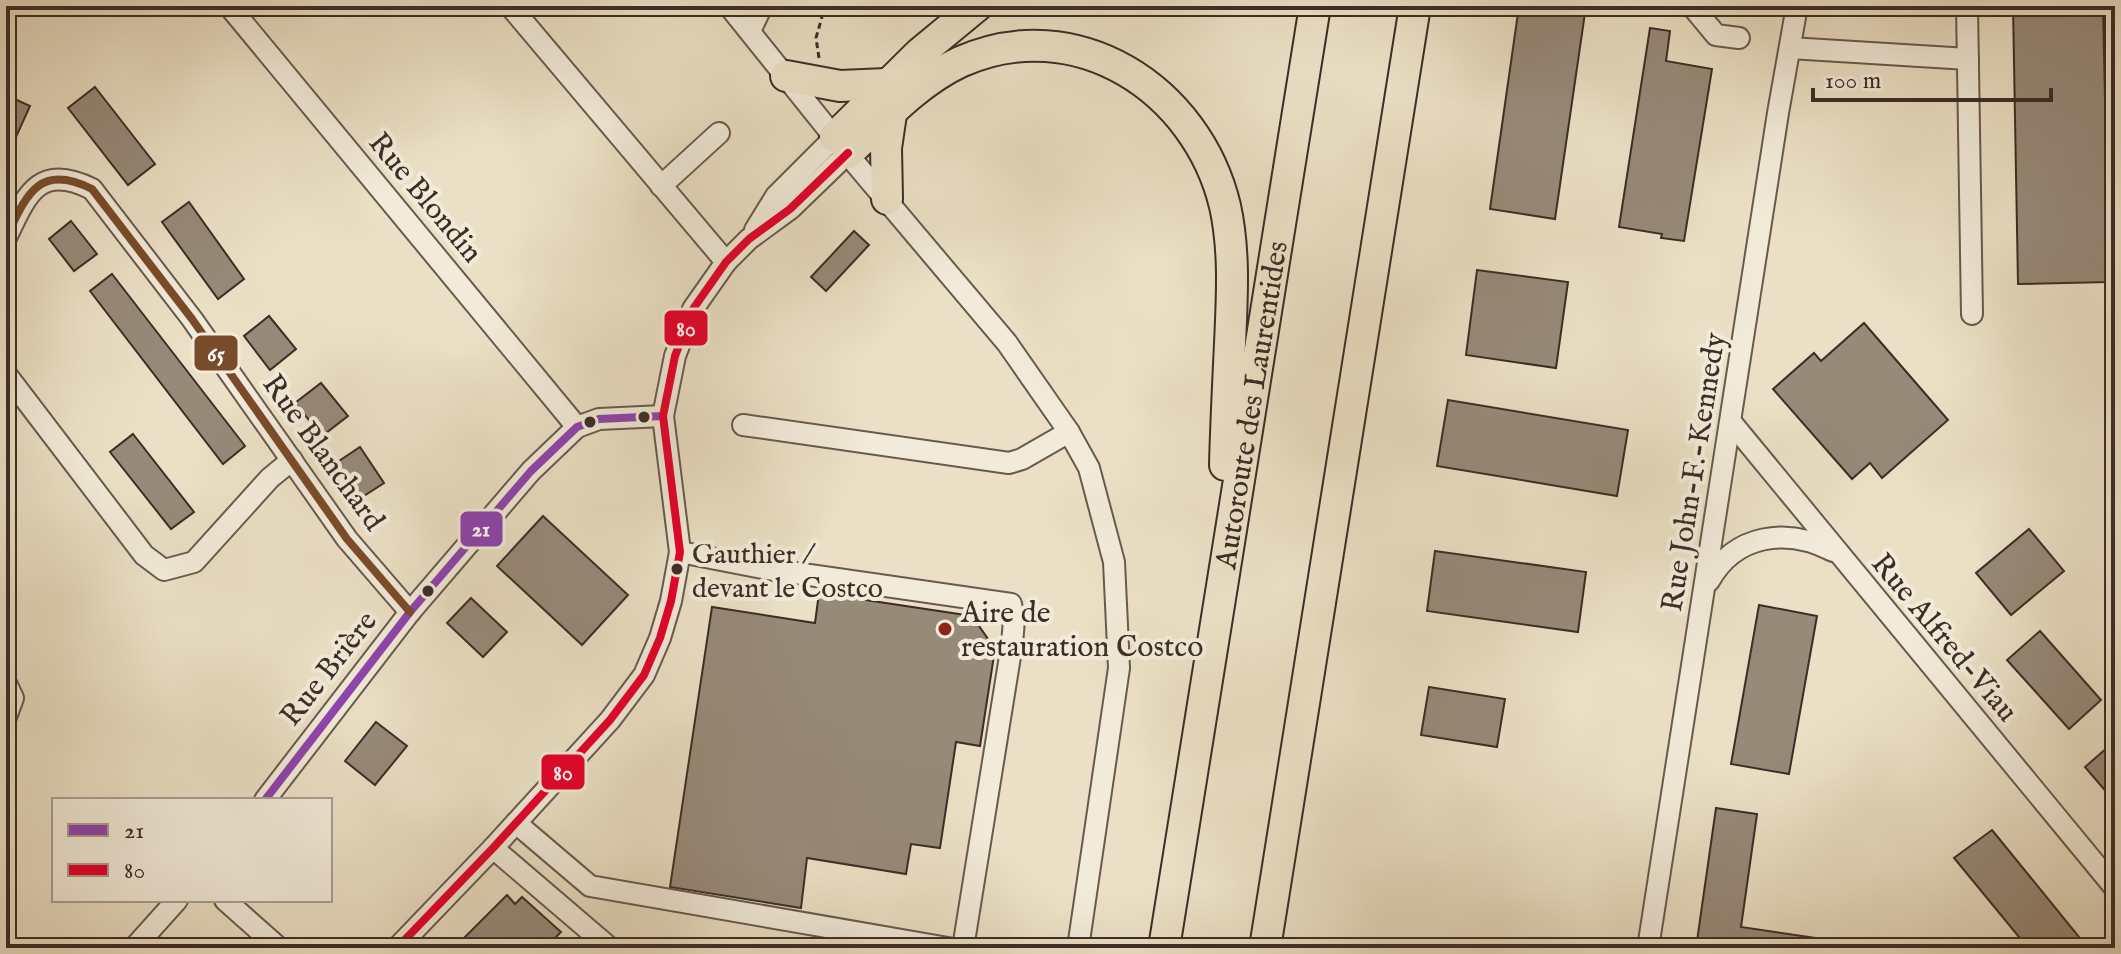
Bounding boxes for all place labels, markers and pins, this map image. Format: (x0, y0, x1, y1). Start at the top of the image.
unlabelled marker (636, 409, 652, 425)
unlabelled marker (582, 414, 598, 430)
place label: Gauthier / devant le Costco (692, 538, 883, 607)
marker: Gauthier / devant le Costco (669, 561, 685, 577)
unlabelled marker (420, 583, 436, 599)
place label: Aire de restauration Costco (960, 595, 1203, 667)
marker: Aire de restauration Costco (936, 620, 954, 638)

